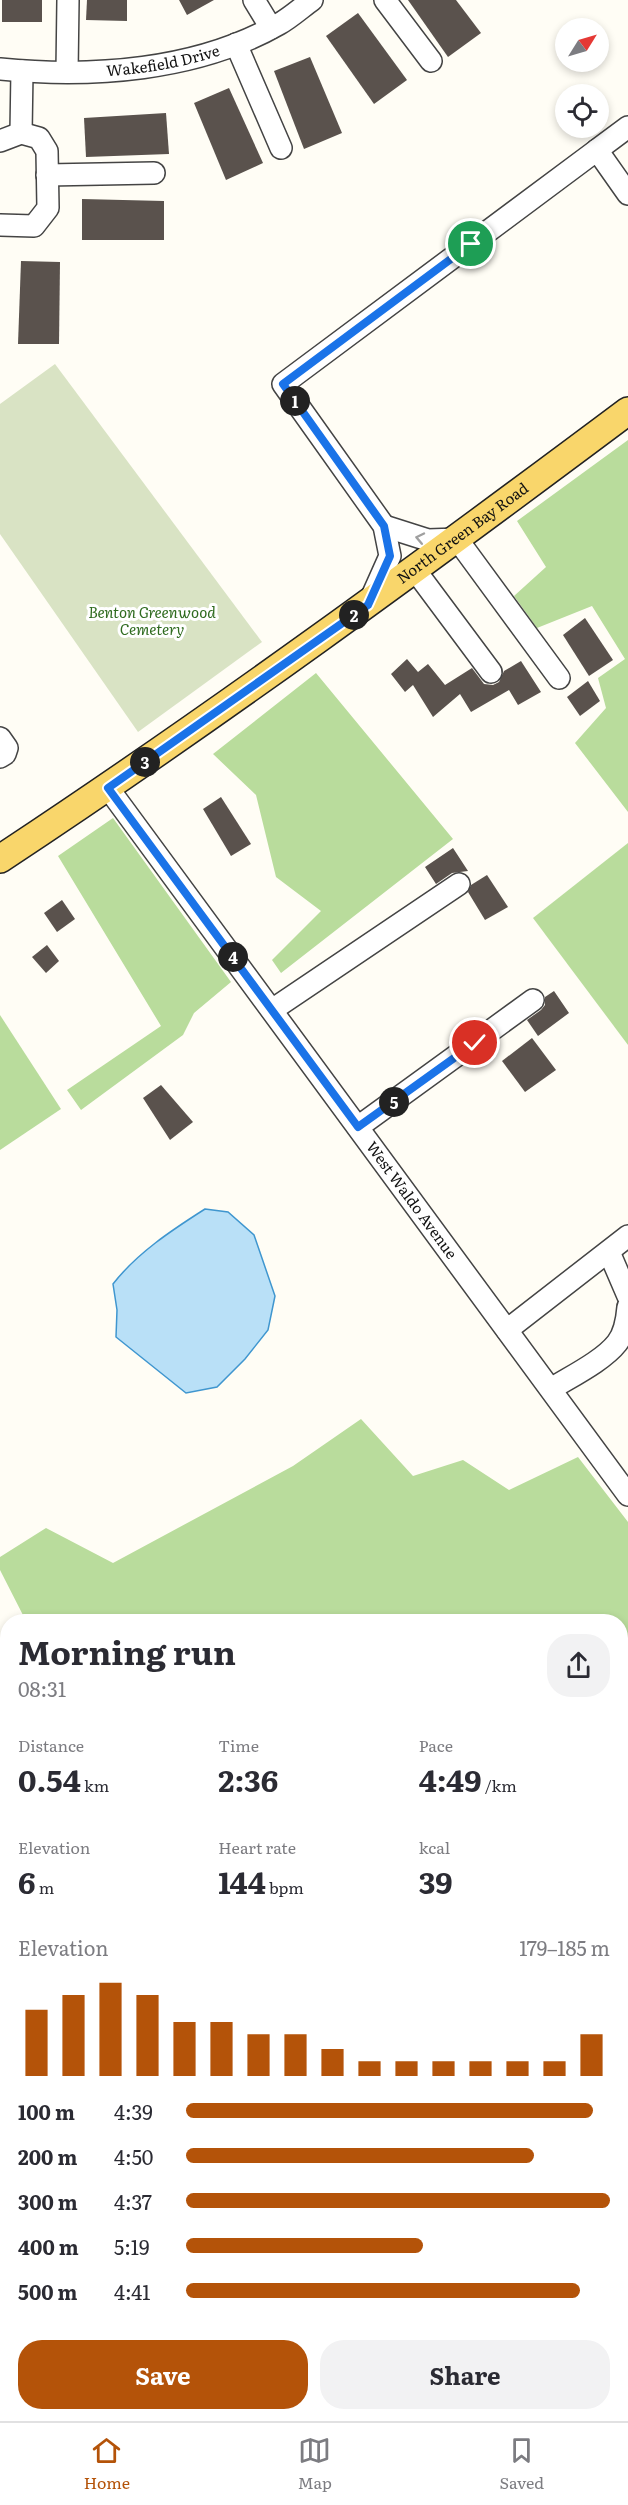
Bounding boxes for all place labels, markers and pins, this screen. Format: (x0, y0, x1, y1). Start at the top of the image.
pin (445, 218, 496, 269)
pin: 1 (280, 386, 310, 416)
pin: 2 (339, 600, 369, 630)
pin: 3 (130, 747, 160, 777)
pin: 4 (218, 942, 248, 972)
pin (449, 1017, 500, 1068)
pin: 5 (379, 1087, 409, 1117)

